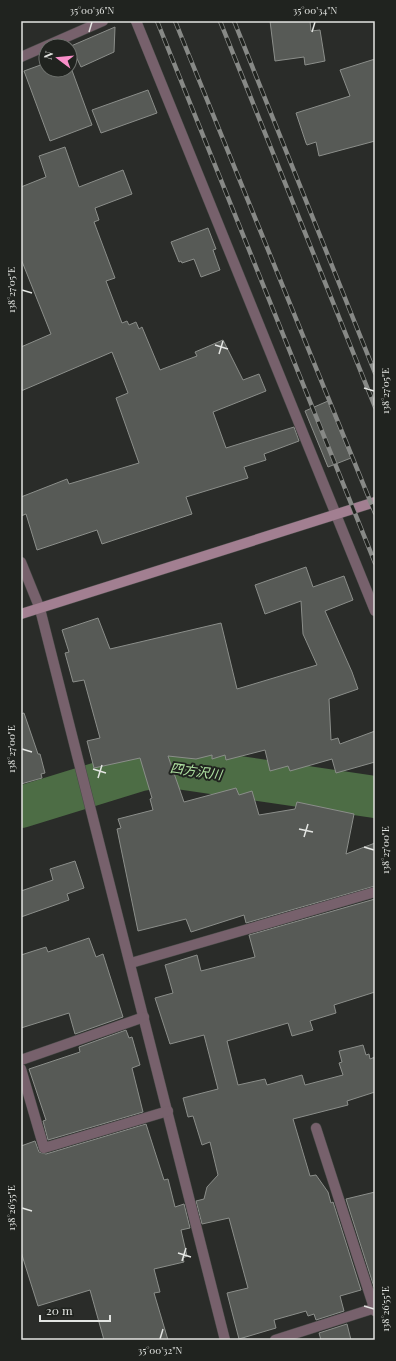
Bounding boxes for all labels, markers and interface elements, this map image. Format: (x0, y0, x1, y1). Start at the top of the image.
text: 35°00'36"N (70, 3, 114, 17)
text: 35°00'34"N (293, 3, 337, 17)
north arrow (38, 38, 78, 78)
text: N (40, 49, 56, 61)
text: 138°27'05"E (4, 267, 18, 313)
text: 138°27'05"E (378, 368, 392, 414)
text: 138°27'00"E (4, 725, 18, 773)
water label: 四方沢川 (169, 758, 225, 783)
text: 138°27'00"E (378, 826, 392, 874)
text: 138°26'55"E (4, 1185, 18, 1231)
text: 138°26'55"E (378, 1286, 392, 1332)
scale bar (40, 1297, 110, 1323)
text: 20 m (46, 1302, 73, 1318)
text: 35°00'32"N (138, 1343, 182, 1357)

